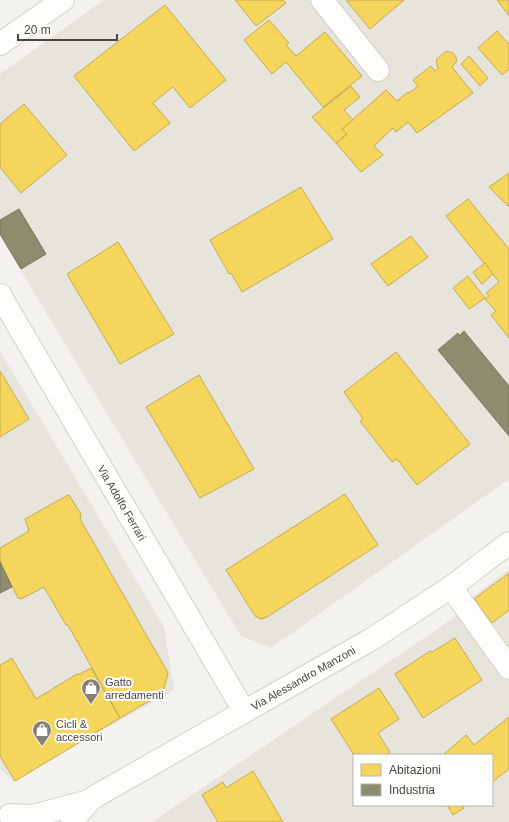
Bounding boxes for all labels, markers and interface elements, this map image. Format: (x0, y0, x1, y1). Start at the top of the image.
scale bar (18, 16, 117, 42)
text: 20 m (24, 23, 51, 37)
street label: Via Adolfo Ferrari (95, 463, 149, 543)
street label: Via Alessandro Manzoni (249, 644, 357, 713)
place label: Gatto arredamenti (105, 676, 164, 701)
shop icon: Gatto arredamenti (80, 677, 102, 705)
place label: Cicli & accessori (56, 718, 102, 743)
shop icon: Cicli & accessori (31, 719, 53, 747)
legend (353, 754, 493, 806)
text: Abitazioni (389, 763, 441, 777)
text: Industria (389, 783, 435, 797)

